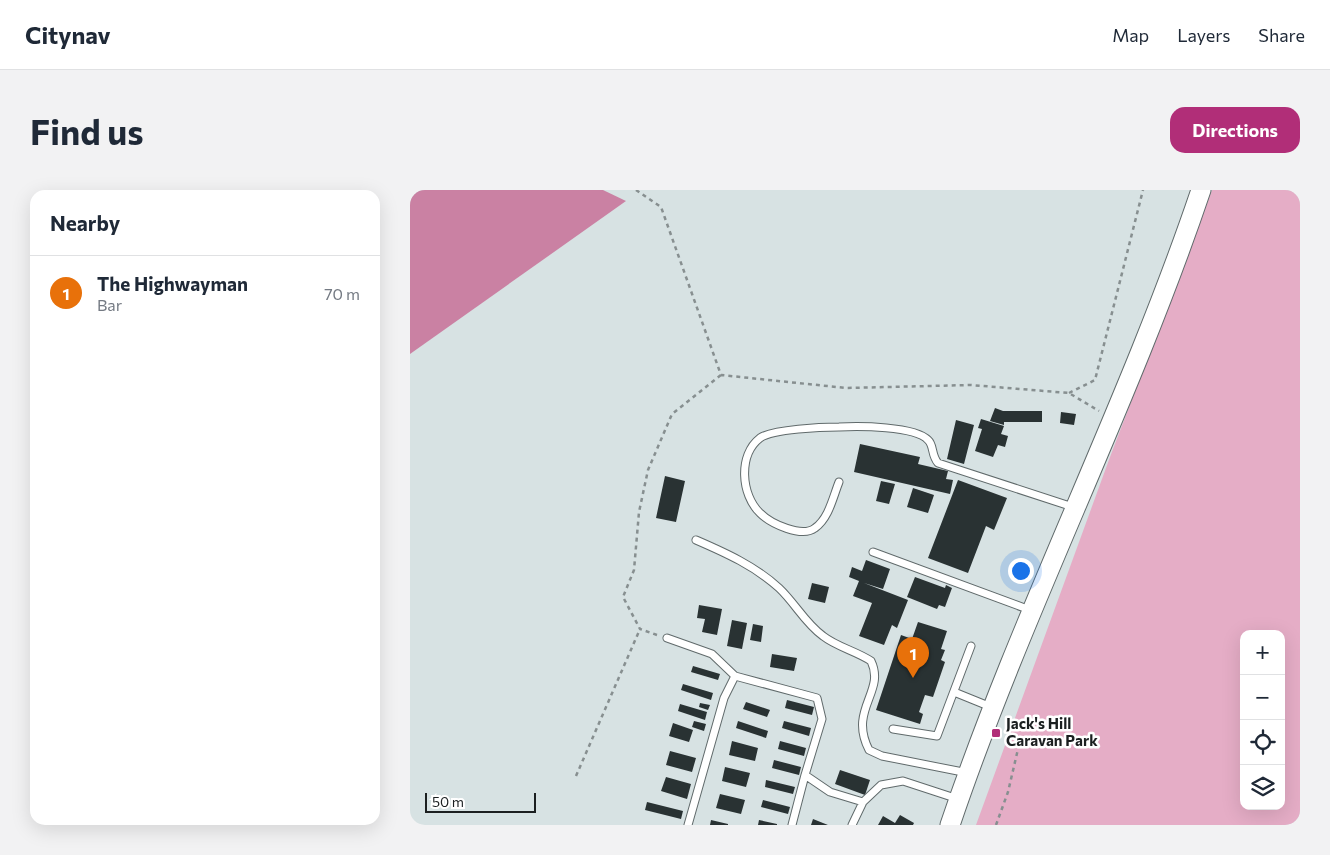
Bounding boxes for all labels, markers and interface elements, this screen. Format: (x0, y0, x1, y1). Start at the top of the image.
text: Citynav (25, 20, 111, 49)
text: Map (1112, 24, 1149, 46)
text: Layers (1177, 24, 1230, 46)
text: Share (1258, 24, 1305, 46)
button: Directions (1170, 107, 1300, 153)
text: Find us (30, 109, 144, 152)
text: Nearby (50, 210, 120, 235)
text: The Highwayman (97, 272, 248, 295)
text: 1 (62, 284, 70, 303)
text: 70 m (324, 284, 360, 303)
text: Bar (97, 295, 122, 314)
your location (1008, 558, 1034, 584)
map controls (1240, 630, 1285, 810)
button: + (1240, 630, 1285, 675)
pin: 1 (897, 637, 929, 678)
button: − (1240, 675, 1285, 720)
place label: Jack's Hill Caravan Park (1006, 714, 1098, 749)
button: locate (1240, 720, 1285, 765)
marker: Jack's Hill Caravan Park (990, 727, 1002, 739)
button: layers (1240, 765, 1285, 810)
scale bar (425, 790, 536, 813)
text: 50 m (432, 793, 464, 810)

